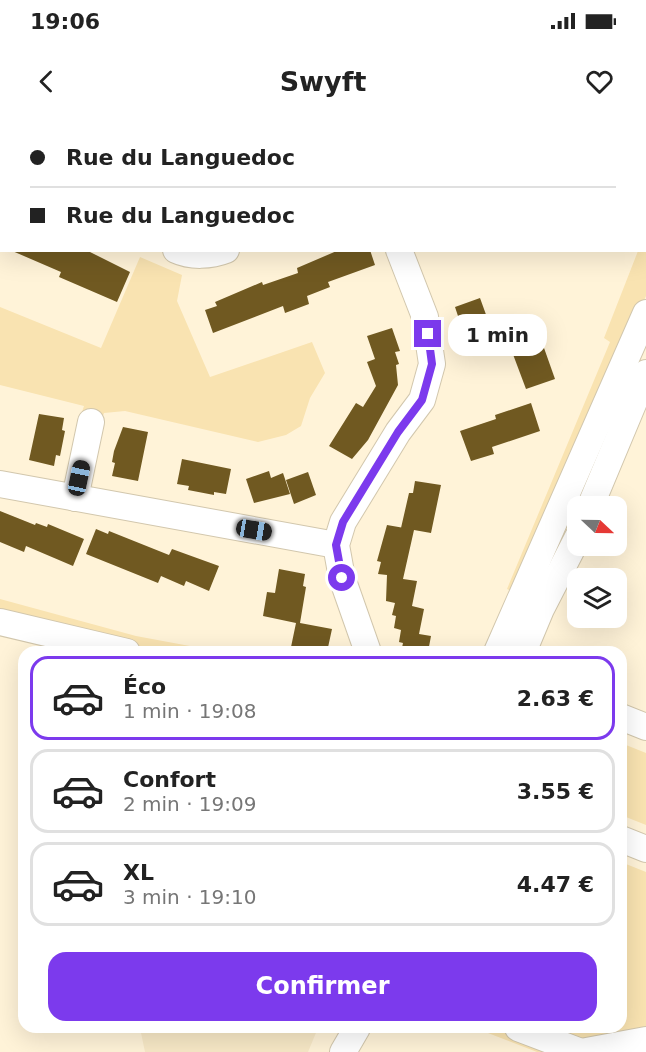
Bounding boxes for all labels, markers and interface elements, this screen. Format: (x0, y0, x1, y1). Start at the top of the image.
text: 19:06 (30, 9, 100, 34)
icon: back (30, 65, 63, 98)
icon: heart (583, 65, 616, 98)
text: Swyft (280, 66, 366, 97)
text: Rue du Languedoc (66, 145, 295, 170)
text: Rue du Languedoc (66, 203, 295, 228)
callout: 1 min (449, 313, 548, 355)
route end (414, 320, 441, 347)
text: 1 min (466, 323, 529, 347)
car (66, 459, 92, 497)
north arrow (567, 496, 627, 556)
map controls (567, 496, 627, 628)
car (235, 518, 273, 542)
route start (328, 564, 355, 591)
button: layers (567, 568, 627, 628)
icon: car (51, 671, 105, 725)
text: Éco (123, 674, 166, 699)
text: 2.63 € (517, 686, 594, 711)
text: 1 min · 19:08 (123, 699, 257, 723)
icon: car (51, 764, 105, 818)
text: Confort (123, 767, 216, 792)
text: 3.55 € (517, 779, 594, 804)
text: 2 min · 19:09 (123, 792, 257, 816)
icon: car (51, 857, 105, 911)
text: XL (123, 860, 154, 885)
text: 4.47 € (517, 872, 594, 897)
text: 3 min · 19:10 (123, 885, 257, 909)
button: Confirmer (48, 952, 597, 1021)

